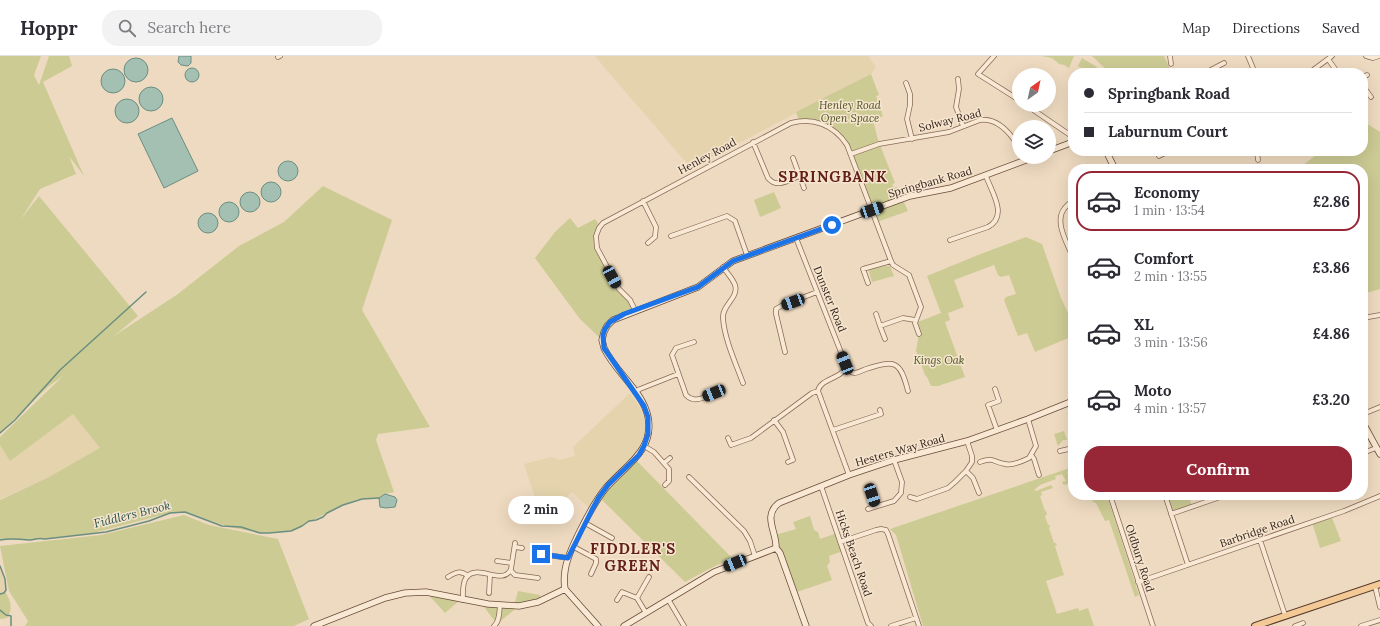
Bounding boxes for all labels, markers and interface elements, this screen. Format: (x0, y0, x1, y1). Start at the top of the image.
search box (102, 10, 382, 46)
text: Hoppr (20, 16, 78, 40)
icon: search (116, 17, 138, 39)
text: Search here (148, 18, 231, 37)
text: Map (1182, 19, 1210, 37)
text: Directions (1232, 19, 1300, 37)
text: Saved (1322, 19, 1360, 37)
north arrow (1012, 68, 1056, 112)
map controls (1012, 68, 1056, 164)
text: Springbank Road (1108, 84, 1230, 103)
park label: Henley Road Open Space (819, 98, 882, 125)
street label: Solway Road (917, 105, 983, 135)
button: layers (1012, 120, 1056, 164)
text: Laburnum Court (1108, 122, 1228, 141)
street label: Henley Road (675, 135, 739, 177)
street label: Springbank Road (886, 163, 974, 201)
district label: SPRINGBANK (778, 167, 888, 186)
icon: car (1086, 183, 1122, 219)
text: Economy (1134, 183, 1199, 202)
text: £2.86 (1313, 192, 1350, 211)
car (859, 200, 885, 220)
text: 1 min · 13:54 (1134, 202, 1205, 219)
route start (823, 216, 841, 234)
icon: car (1086, 249, 1122, 285)
text: Comfort (1134, 249, 1194, 268)
text: £3.86 (1312, 258, 1350, 277)
car (601, 264, 623, 290)
street label: Dunster Road (810, 264, 850, 334)
text: 2 min · 13:55 (1134, 268, 1207, 285)
car (780, 292, 806, 312)
icon: car (1086, 315, 1122, 351)
text: XL (1134, 315, 1154, 334)
text: £4.86 (1312, 324, 1350, 343)
text: 3 min · 13:56 (1134, 334, 1208, 351)
car (835, 350, 855, 376)
park label: Kings Oak (913, 353, 965, 367)
icon: car (1086, 381, 1122, 417)
text: Moto (1134, 381, 1171, 400)
car (701, 383, 727, 403)
text: £3.20 (1312, 390, 1350, 409)
text: 4 min · 13:57 (1134, 400, 1206, 417)
street label: Hesters Way Road (854, 430, 947, 470)
button: Confirm (1084, 446, 1352, 492)
car (863, 482, 881, 508)
callout: 2 min (508, 496, 574, 524)
water label: Fiddlers Brook (92, 497, 172, 531)
text: 2 min (524, 501, 558, 518)
street label: Hicks Beach Road (833, 508, 876, 599)
street label: Barbridge Road (1218, 511, 1297, 550)
street label: Oldbury Road (1122, 522, 1158, 594)
district label: FIDDLER'S GREEN (590, 539, 676, 575)
route end (532, 545, 550, 563)
car (722, 553, 748, 573)

